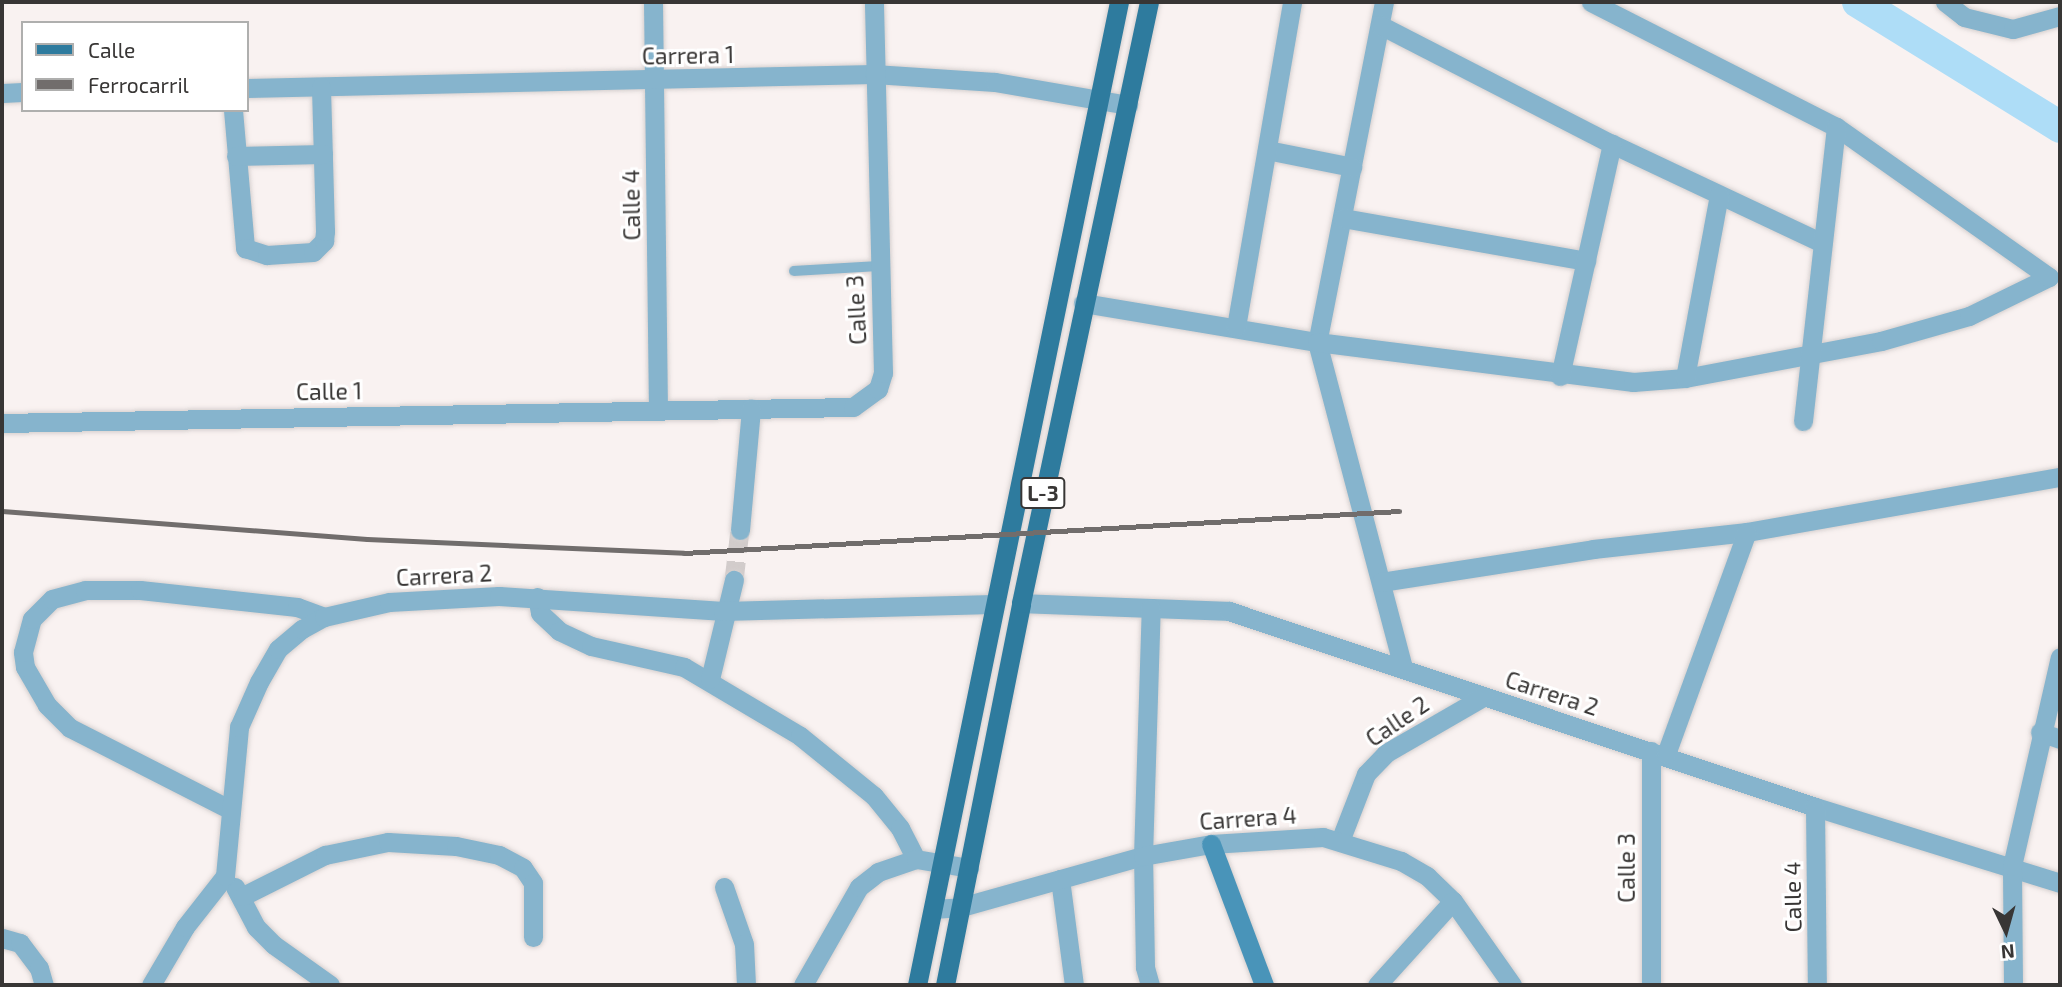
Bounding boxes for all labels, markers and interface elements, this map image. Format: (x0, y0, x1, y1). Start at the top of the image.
legend (21, 21, 248, 112)
text: Calle (88, 37, 135, 62)
street label: Carrera 1 (642, 40, 734, 70)
text: Ferrocarril (88, 72, 189, 97)
street label: Calle 4 (617, 169, 645, 241)
street label: Calle 3 (840, 274, 872, 346)
street label: Calle 1 (296, 377, 362, 405)
road number: L-3 (1020, 476, 1066, 510)
street label: Carrera 2 (395, 559, 493, 591)
street label: Carrera 2 (1502, 665, 1602, 721)
street label: Calle 2 (1360, 690, 1434, 752)
street label: Carrera 4 (1198, 801, 1298, 835)
street label: Calle 3 (1612, 833, 1640, 903)
street label: Calle 4 (1778, 861, 1806, 933)
north arrow (1971, 896, 2041, 966)
text: N (2000, 940, 2016, 964)

